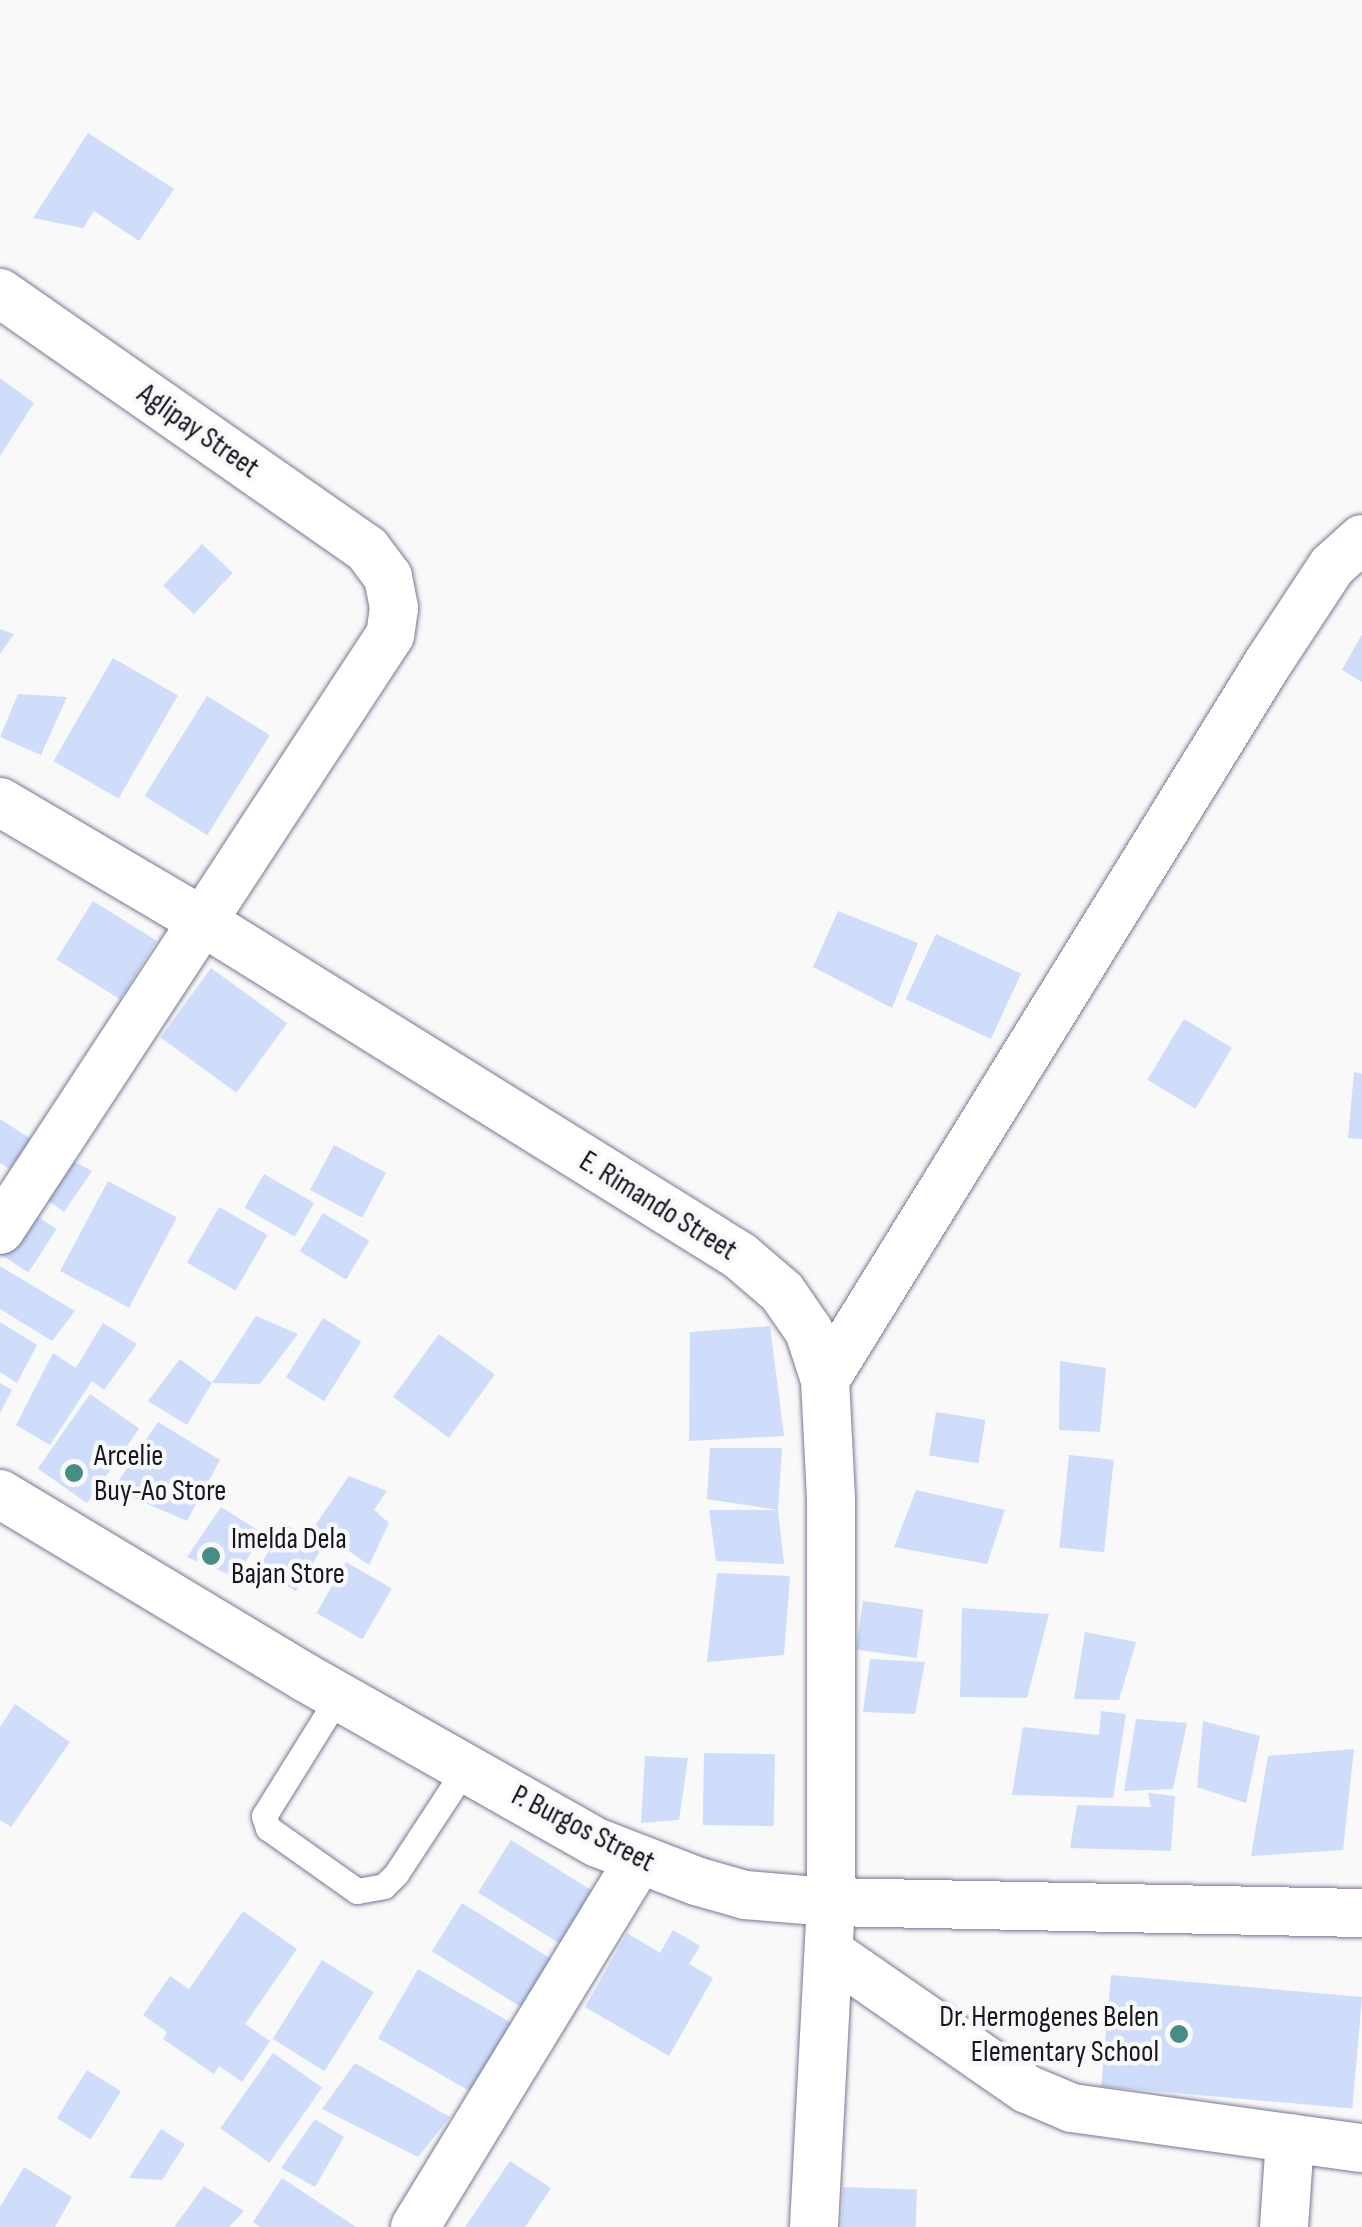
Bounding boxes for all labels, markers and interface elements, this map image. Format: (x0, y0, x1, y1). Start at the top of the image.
street label: Aglipay Street (130, 376, 266, 486)
street label: E. Rimando Street (573, 1143, 743, 1269)
place label: Arcelie Buy-Ao Store (94, 1438, 226, 1508)
marker: Arcelie Buy-Ao Store (63, 1462, 85, 1484)
place label: Imelda Dela Bajan Store (231, 1521, 347, 1592)
marker: Imelda Dela Bajan Store (200, 1545, 222, 1567)
street label: P. Burgos Street (505, 1778, 661, 1880)
place label: Dr. Hermogenes Belen Elementary School (939, 1999, 1159, 2070)
marker: Dr. Hermogenes Belen Elementary School (1168, 2023, 1190, 2045)

